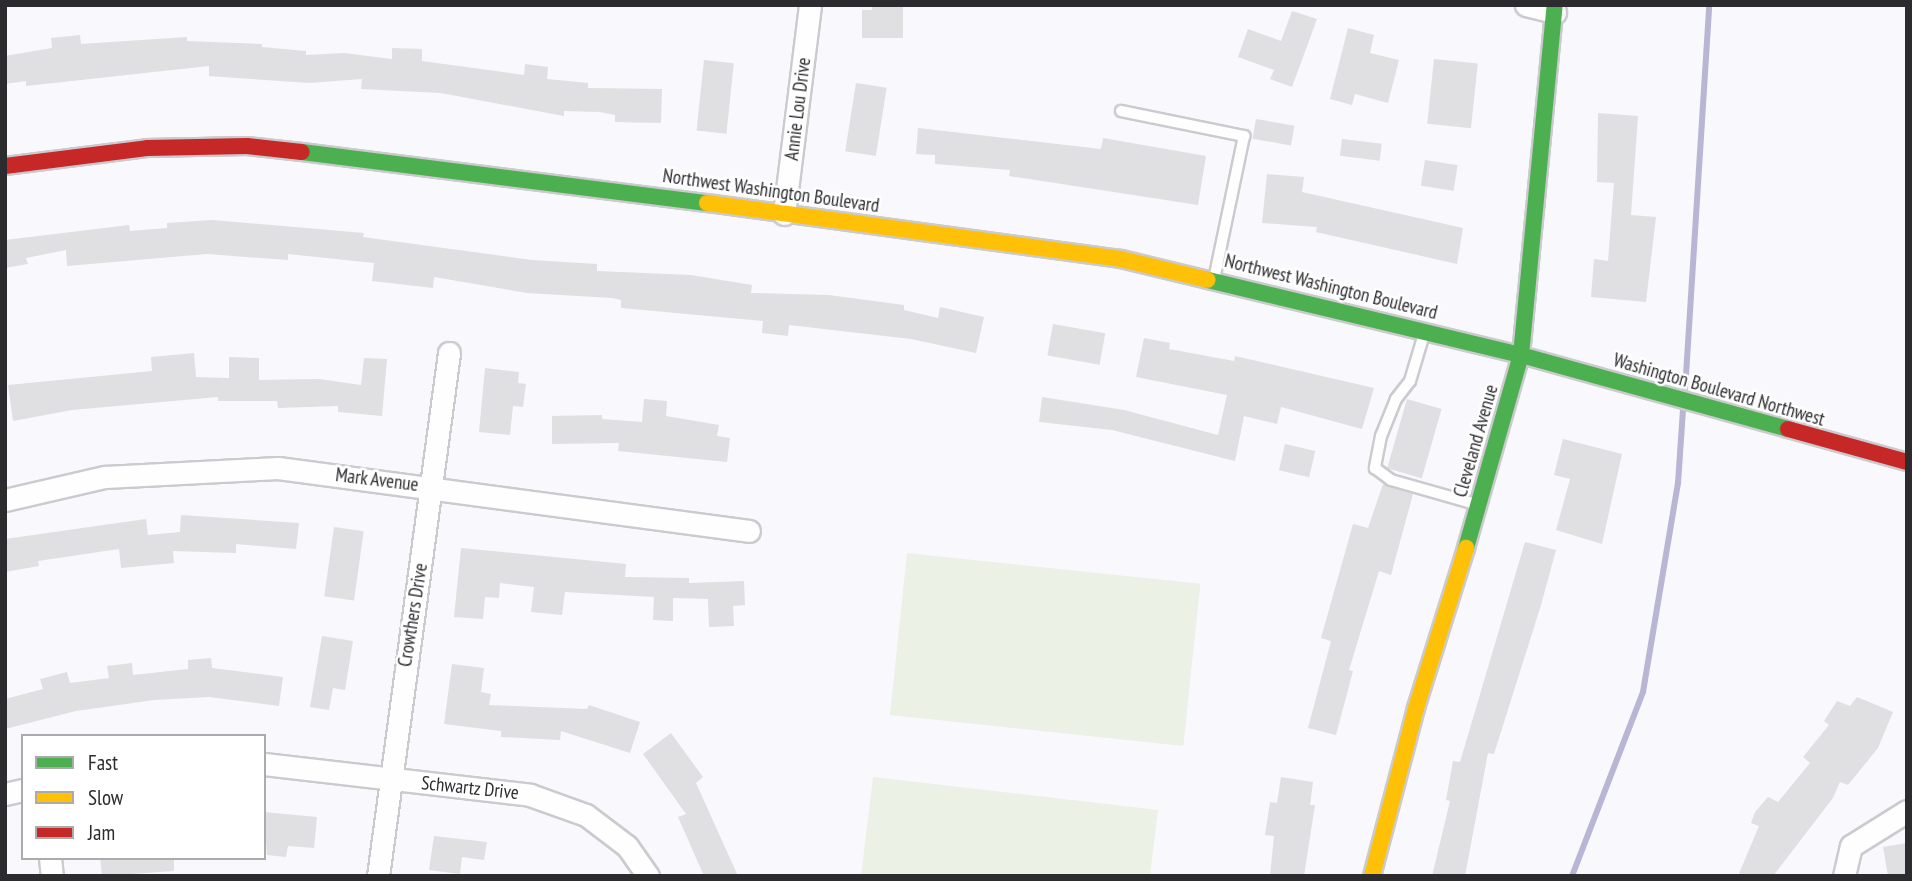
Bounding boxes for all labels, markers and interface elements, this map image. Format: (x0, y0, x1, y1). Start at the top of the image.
street label: Annie Lou Drive (780, 56, 816, 162)
street label: Northwest Washington Boulevard (661, 164, 881, 218)
street label: Northwest Washington Boulevard (1222, 249, 1440, 325)
street label: Washington Boulevard Northwest (1611, 349, 1827, 431)
street label: Cleveland Avenue (1449, 382, 1503, 500)
street label: Mark Avenue (334, 464, 420, 496)
street label: Crowthers Drive (394, 562, 432, 668)
legend (21, 734, 266, 860)
text: Fast (88, 749, 118, 776)
street label: Schwartz Drive (420, 772, 520, 804)
text: Slow (88, 784, 123, 811)
text: Jam (88, 819, 115, 846)

